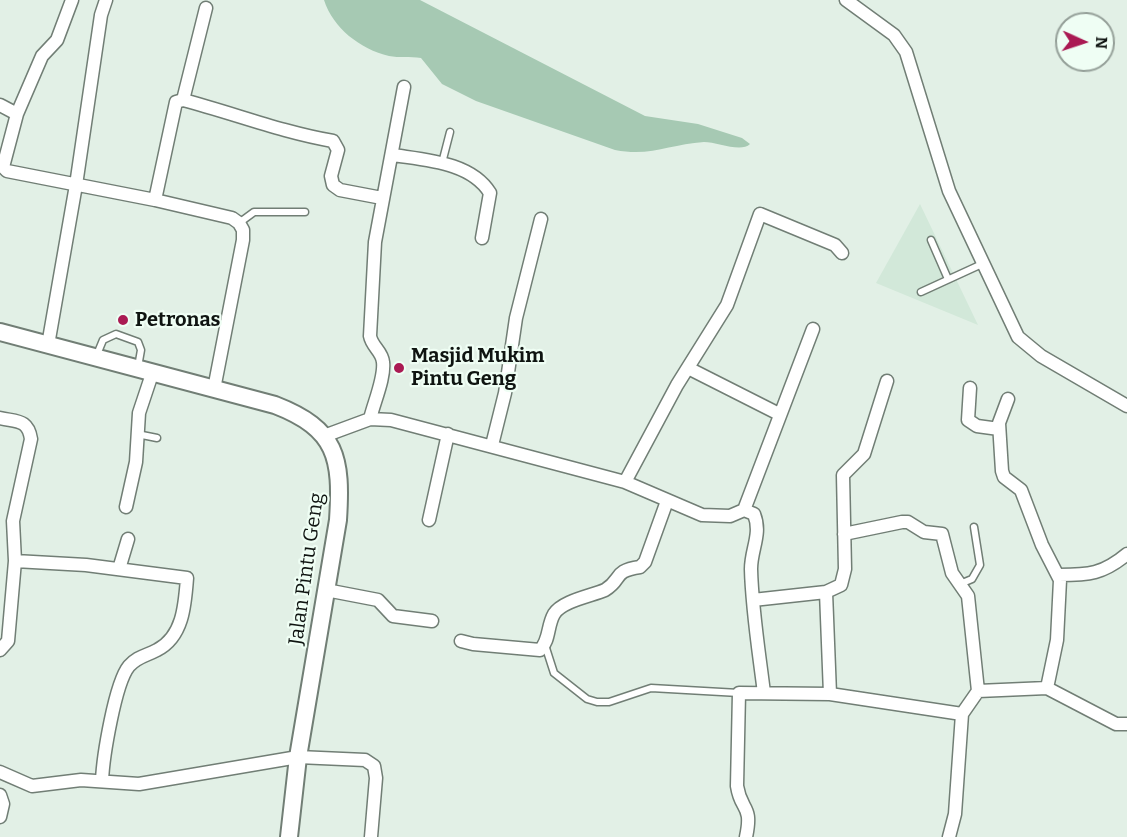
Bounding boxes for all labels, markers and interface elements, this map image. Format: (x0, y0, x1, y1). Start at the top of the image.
north arrow (1055, 12, 1115, 72)
text: N (1092, 36, 1111, 50)
place label: Petronas (135, 308, 220, 332)
marker: Petronas (116, 313, 130, 327)
place label: Masjid Mukim Pintu Geng (411, 344, 544, 391)
marker: Masjid Mukim Pintu Geng (392, 361, 406, 375)
street label: Jalan Pintu Geng (284, 491, 330, 647)

